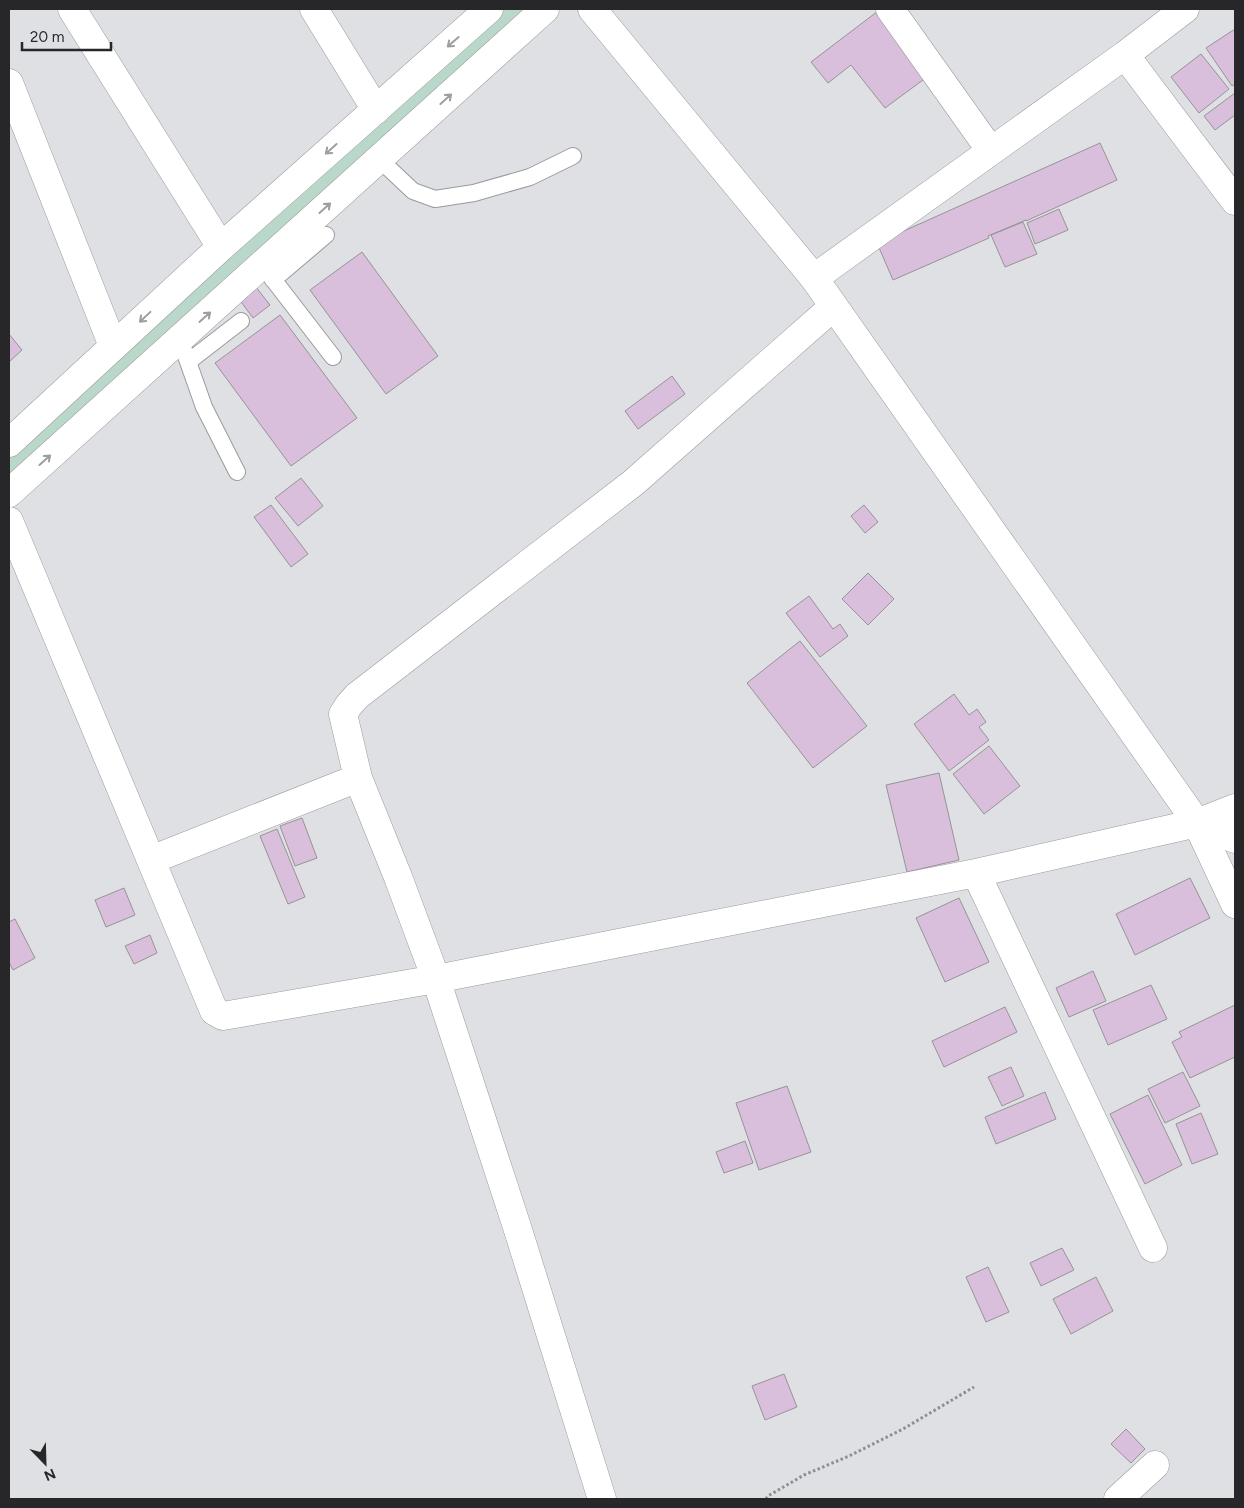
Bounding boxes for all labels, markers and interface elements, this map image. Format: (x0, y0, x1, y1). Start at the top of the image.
scale bar (22, 20, 111, 52)
text: 20 m (30, 28, 64, 46)
one-way arrow (446, 36, 459, 48)
one-way arrow (440, 93, 453, 105)
one-way arrow (325, 144, 338, 155)
one-way arrow (319, 202, 332, 213)
one-way arrow (139, 311, 152, 323)
one-way arrow (198, 311, 211, 322)
one-way arrow (38, 455, 51, 466)
north arrow (20, 1438, 70, 1488)
text: N (42, 1465, 58, 1484)

